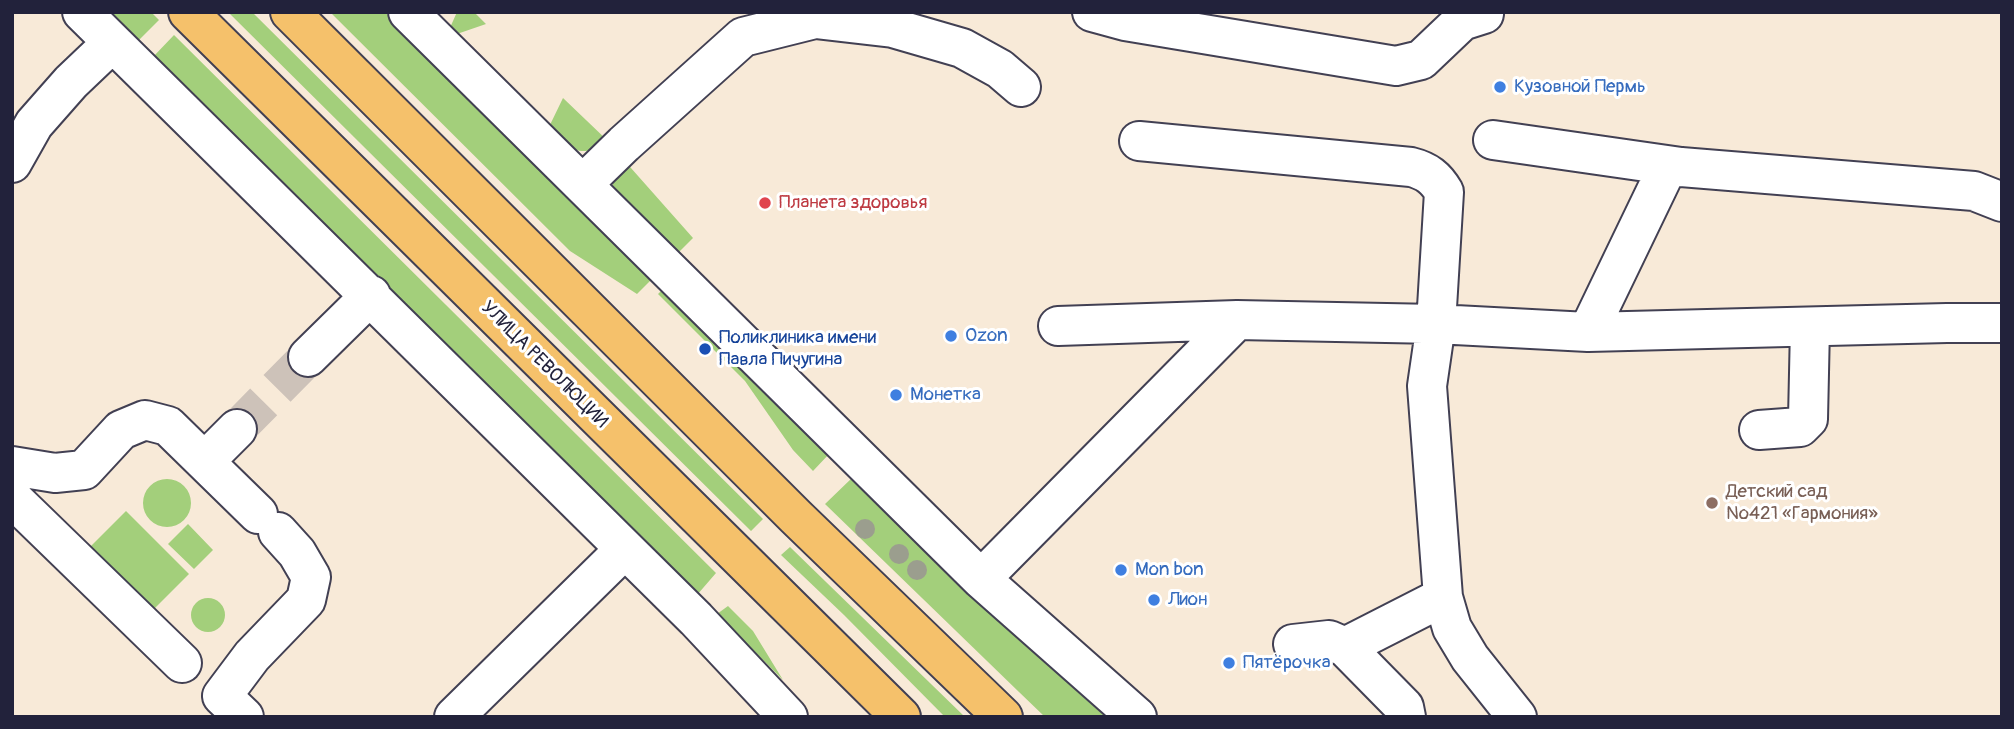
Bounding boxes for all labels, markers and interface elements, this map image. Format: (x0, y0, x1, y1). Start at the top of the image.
place label: Кузовной Пермь (1514, 76, 1646, 98)
marker: Кузовной Пермь (1492, 79, 1508, 95)
place label: Планета здоровья (779, 192, 928, 214)
marker: Планета здоровья (757, 195, 773, 211)
street label: УЛИЦА РЕВОЛЮЦИИ (476, 297, 612, 433)
place label: Ozon (965, 325, 1008, 347)
place label: Поликлиника имени Павла Пичугина (719, 327, 876, 371)
marker: Ozon (943, 328, 959, 344)
marker: Поликлиника имени Павла Пичугина (697, 341, 713, 357)
place label: Монетка (910, 384, 981, 406)
marker: Монетка (888, 387, 904, 403)
place label: Детский сад №421 «Гармония» (1726, 481, 1878, 525)
marker: Детский сад №421 «Гармония» (1704, 495, 1720, 511)
place label: Mon bon (1135, 559, 1204, 581)
marker: Mon bon (1113, 562, 1129, 578)
place label: Лион (1168, 589, 1208, 611)
marker: Лион (1146, 592, 1162, 608)
place label: Пятёрочка (1243, 652, 1331, 674)
marker: Пятёрочка (1221, 655, 1237, 671)

